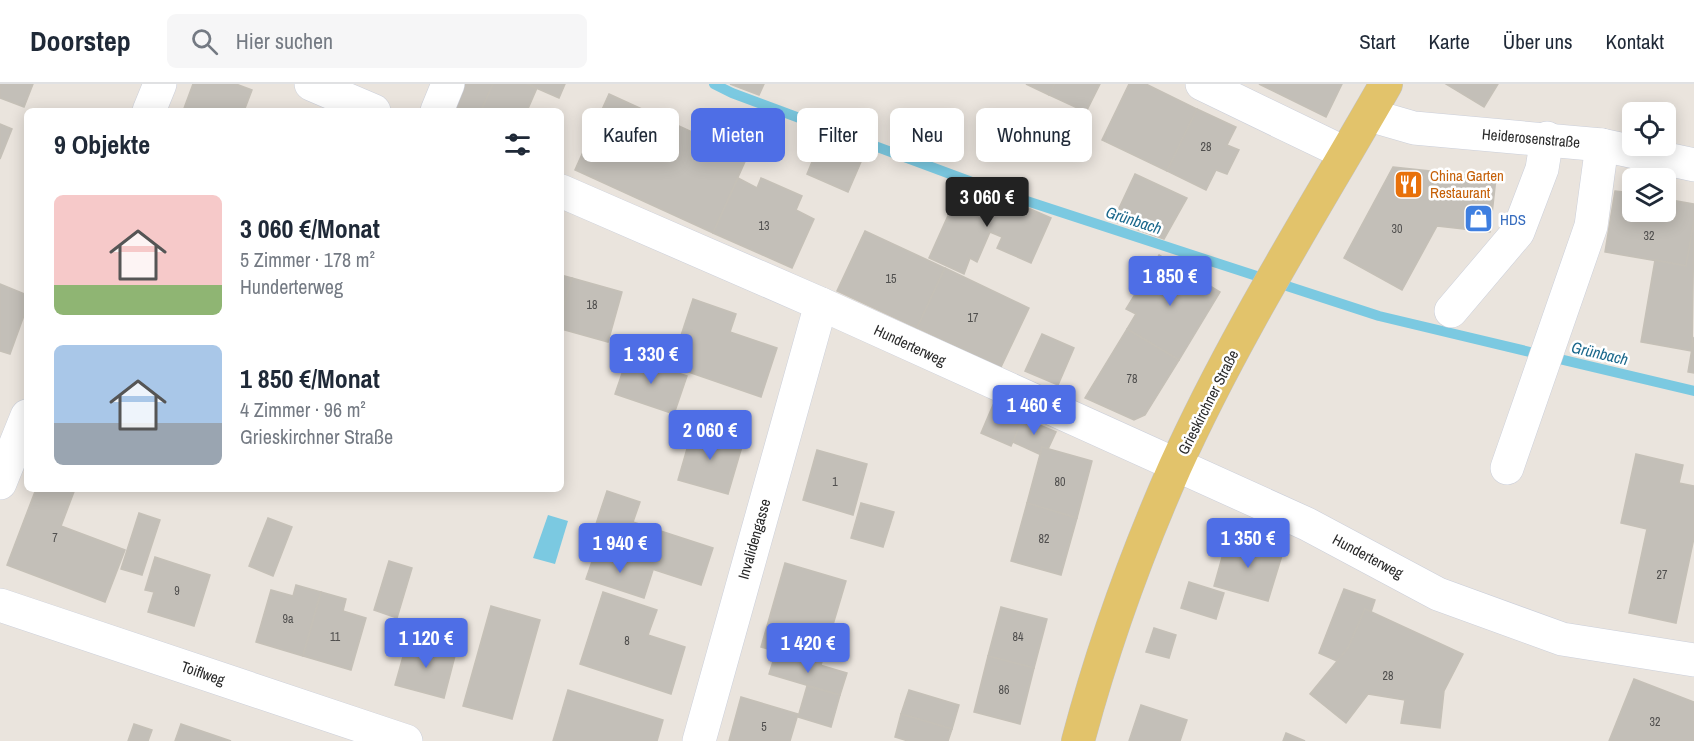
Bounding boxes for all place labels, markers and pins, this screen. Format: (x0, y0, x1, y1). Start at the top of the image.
place label: China Garten Restaurant (1430, 165, 1504, 203)
restaurant icon: China Garten Restaurant (1393, 168, 1425, 200)
pin: 3 060 € (932, 177, 1042, 228)
shop icon: HDS (1463, 203, 1495, 235)
place label: HDS (1500, 209, 1526, 230)
pin: 1 850 € (1115, 256, 1225, 307)
pin: 1 330 € (596, 334, 706, 385)
pin: 1 460 € (979, 385, 1089, 436)
pin: 2 060 € (655, 410, 765, 461)
pin: 1 350 € (1193, 518, 1303, 569)
pin: 1 940 € (565, 523, 675, 574)
pin: 1 120 € (371, 618, 481, 669)
pin: 1 420 € (753, 623, 863, 674)

